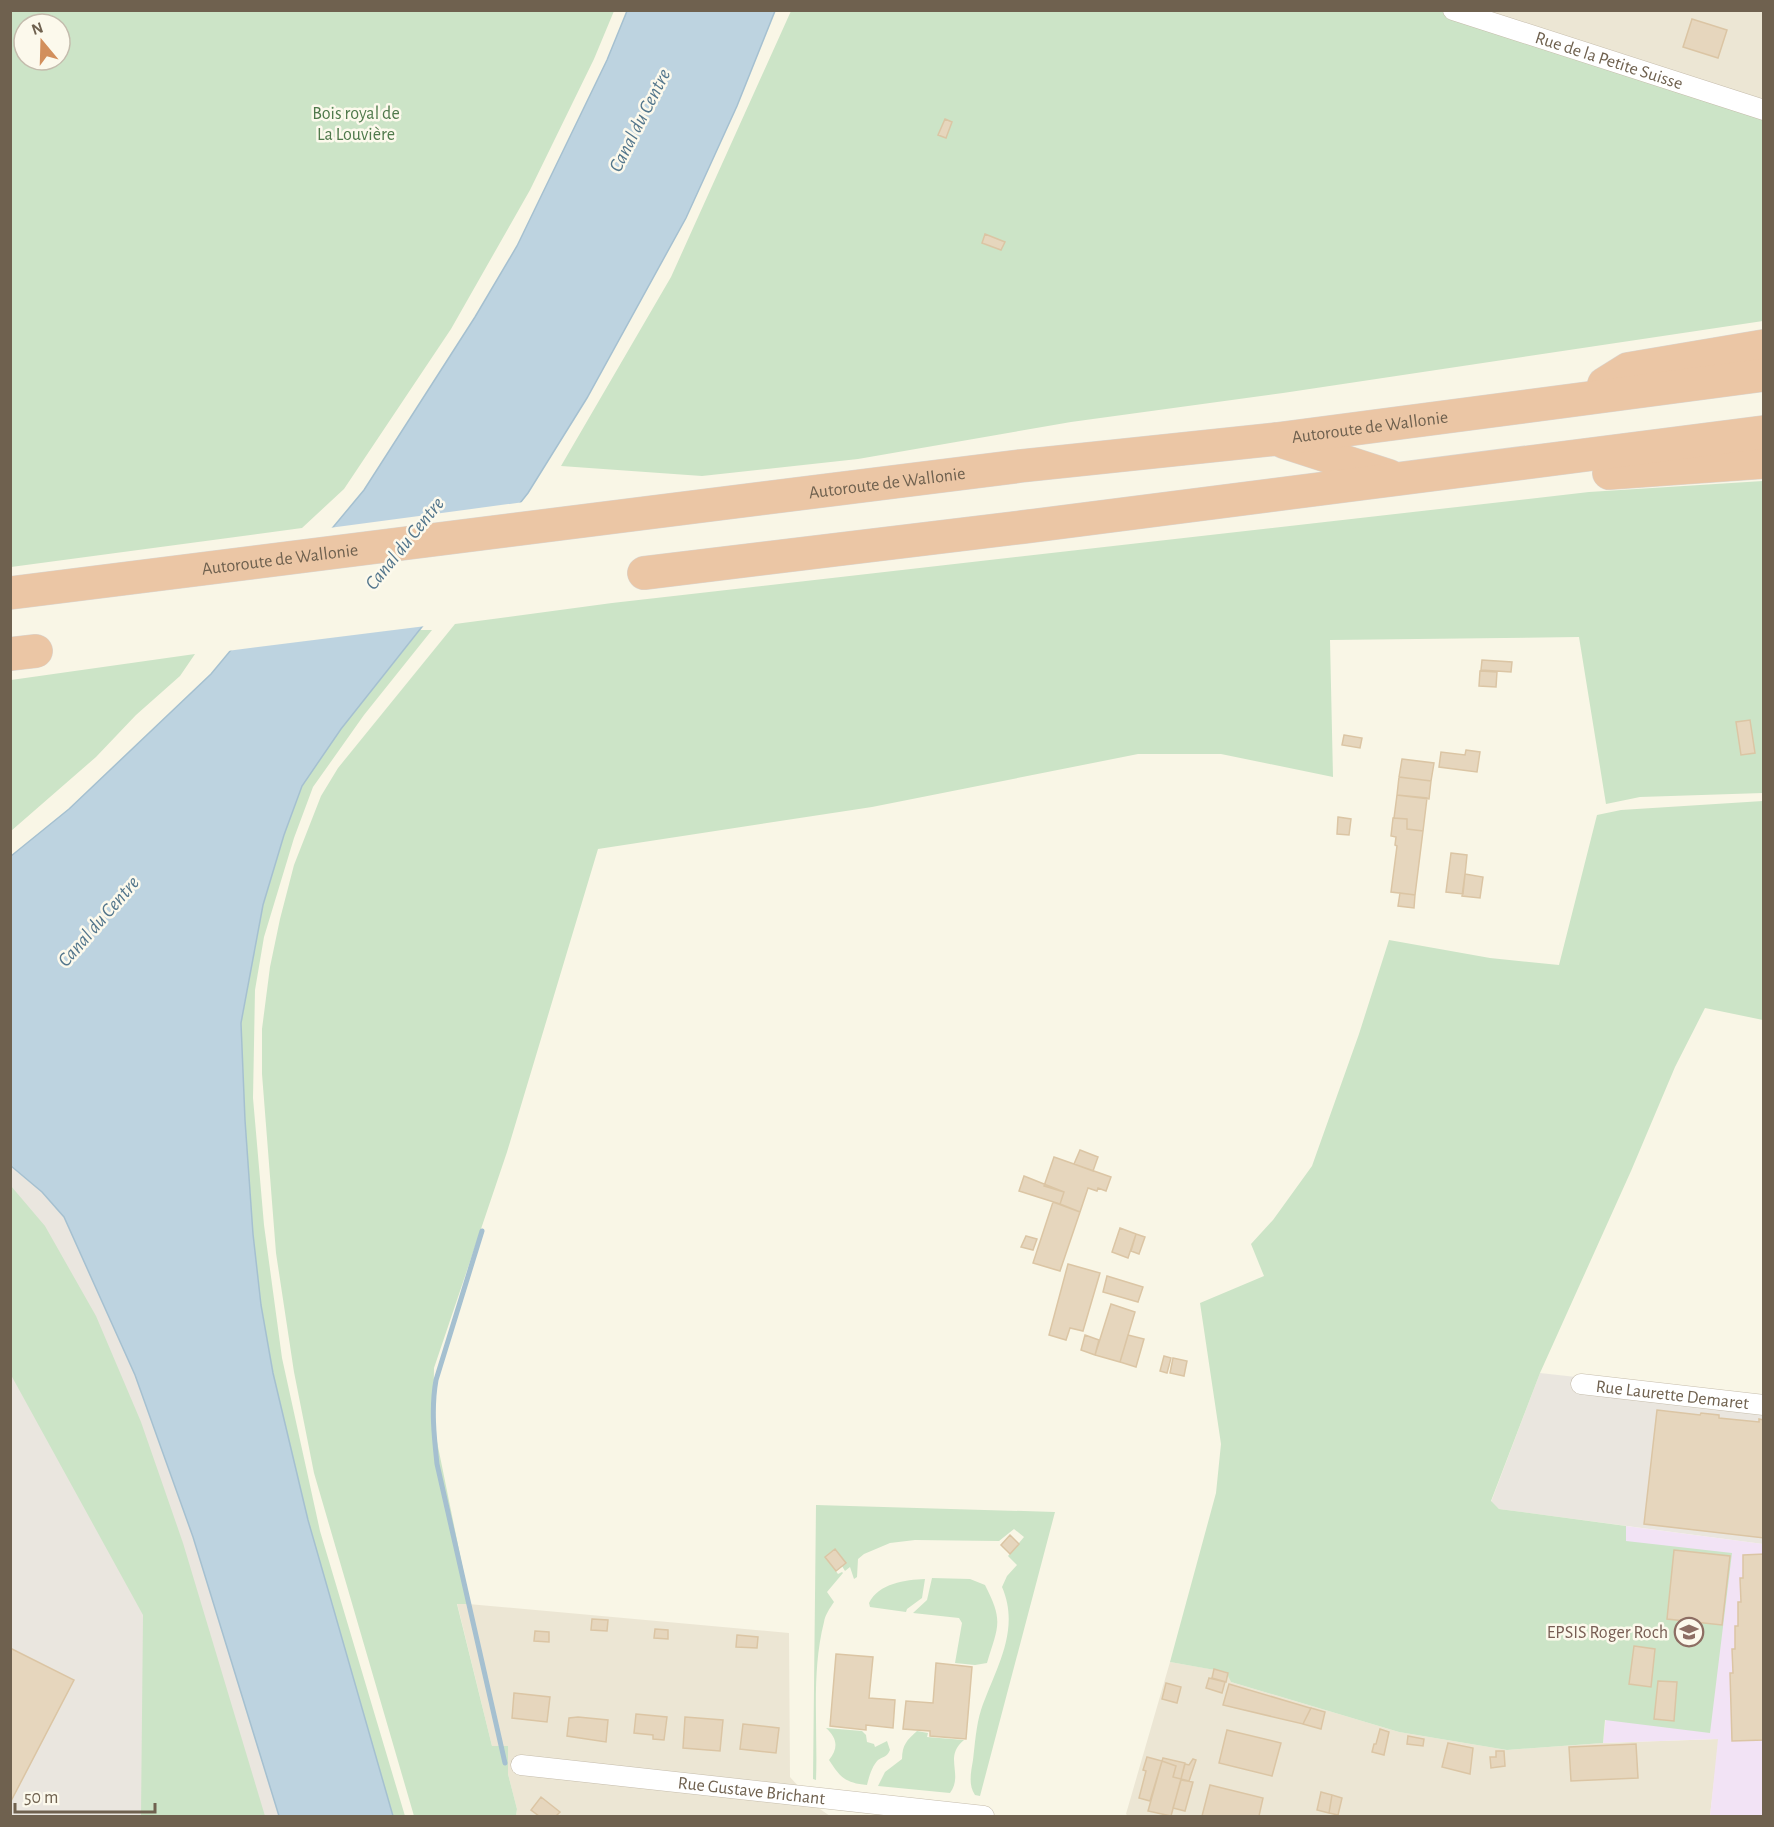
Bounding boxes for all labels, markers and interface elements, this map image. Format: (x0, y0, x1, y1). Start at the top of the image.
north arrow (12, 12, 72, 72)
text: N (30, 19, 45, 38)
street label: Rue de la Petite Suisse (1533, 29, 1685, 93)
water label: Canal du Centre (605, 65, 675, 175)
park label: Bois royal de La Louvière (312, 105, 400, 144)
street label: Autoroute de Wallonie (1291, 409, 1449, 447)
street label: Autoroute de Wallonie (808, 465, 967, 502)
water label: Canal du Centre (362, 493, 448, 594)
street label: Autoroute de Wallonie (201, 541, 359, 579)
water label: Canal du Centre (54, 872, 144, 971)
street label: Rue Laurette Demaret (1595, 1378, 1750, 1413)
school or university icon: EPSIS Roger Roch (1673, 1616, 1705, 1648)
place label: EPSIS Roger Roch (1547, 1624, 1668, 1642)
street label: Rue Gustave Brichant (677, 1774, 826, 1808)
scale bar (15, 1776, 154, 1814)
text: 50 m (24, 1789, 58, 1807)

